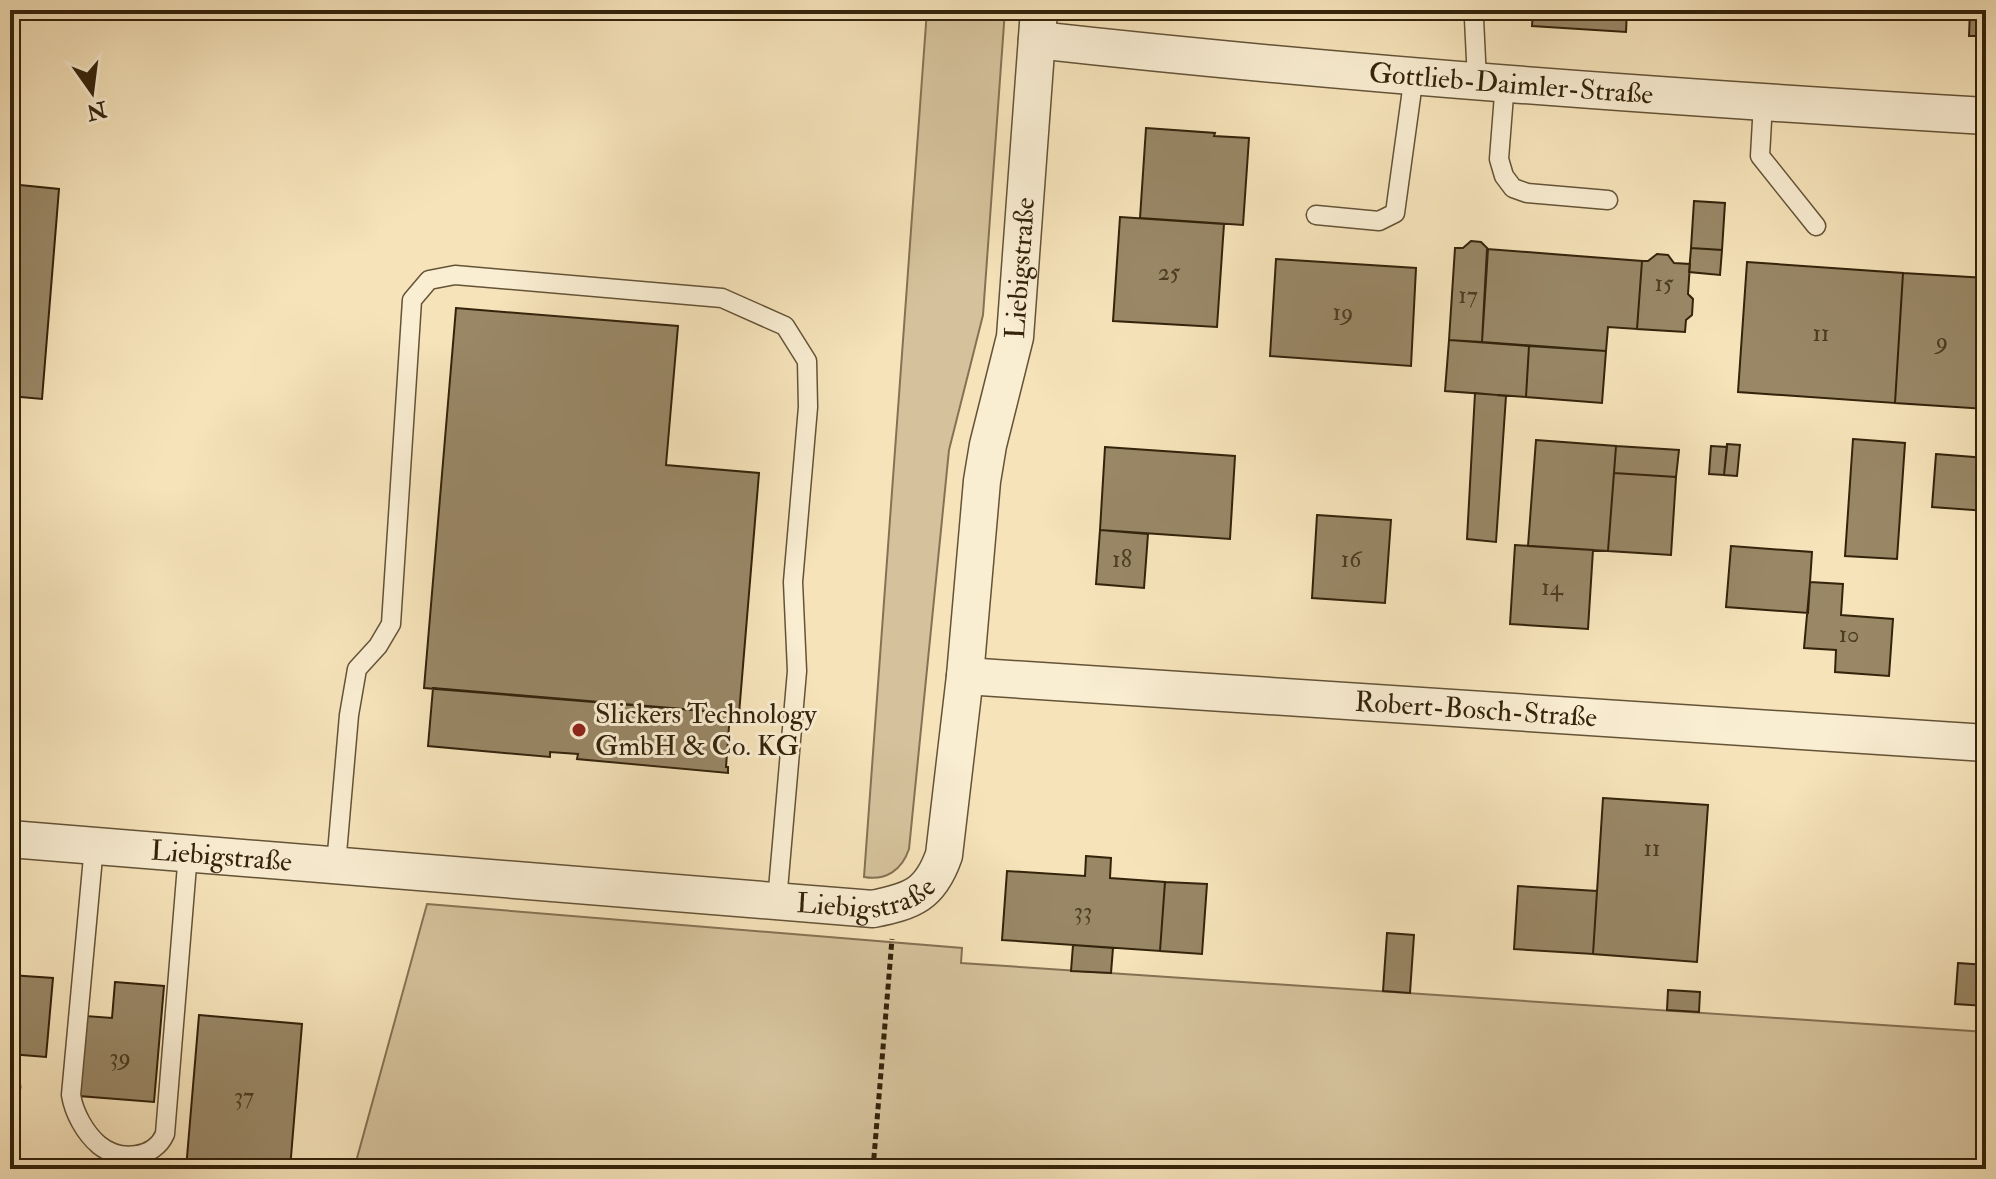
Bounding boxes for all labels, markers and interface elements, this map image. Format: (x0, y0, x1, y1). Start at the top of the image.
north arrow (52, 52, 132, 132)
street label: Gottlieb-Daimler-Straße (1367, 55, 1655, 112)
text: N (83, 94, 111, 126)
street label: Liebigstraße (997, 196, 1043, 340)
house number: 25 (1158, 257, 1181, 288)
house number: 15 (1654, 268, 1674, 299)
house number: 17 (1458, 280, 1478, 311)
house number: 19 (1333, 297, 1353, 328)
house number: 11 (1812, 318, 1830, 349)
house number: 9 (1934, 326, 1948, 357)
house number: 18 (1112, 544, 1132, 575)
house number: 16 (1341, 544, 1363, 575)
house number: 14 (1541, 572, 1564, 603)
house number: 10 (1839, 619, 1859, 650)
street label: Robert-Bosch-Straße (1354, 684, 1598, 735)
place label: Slickers Technology GmbH & Co. KG (595, 697, 817, 764)
marker: Slickers Technology GmbH & Co. KG (570, 721, 588, 739)
street label: Liebigstraße (149, 833, 294, 879)
house number: 11 (1643, 833, 1661, 864)
street label: Liebigstraße (795, 870, 944, 927)
house number: 33 (1074, 896, 1092, 927)
house number: 39 (109, 1042, 131, 1073)
house number: 37 (234, 1081, 254, 1112)

